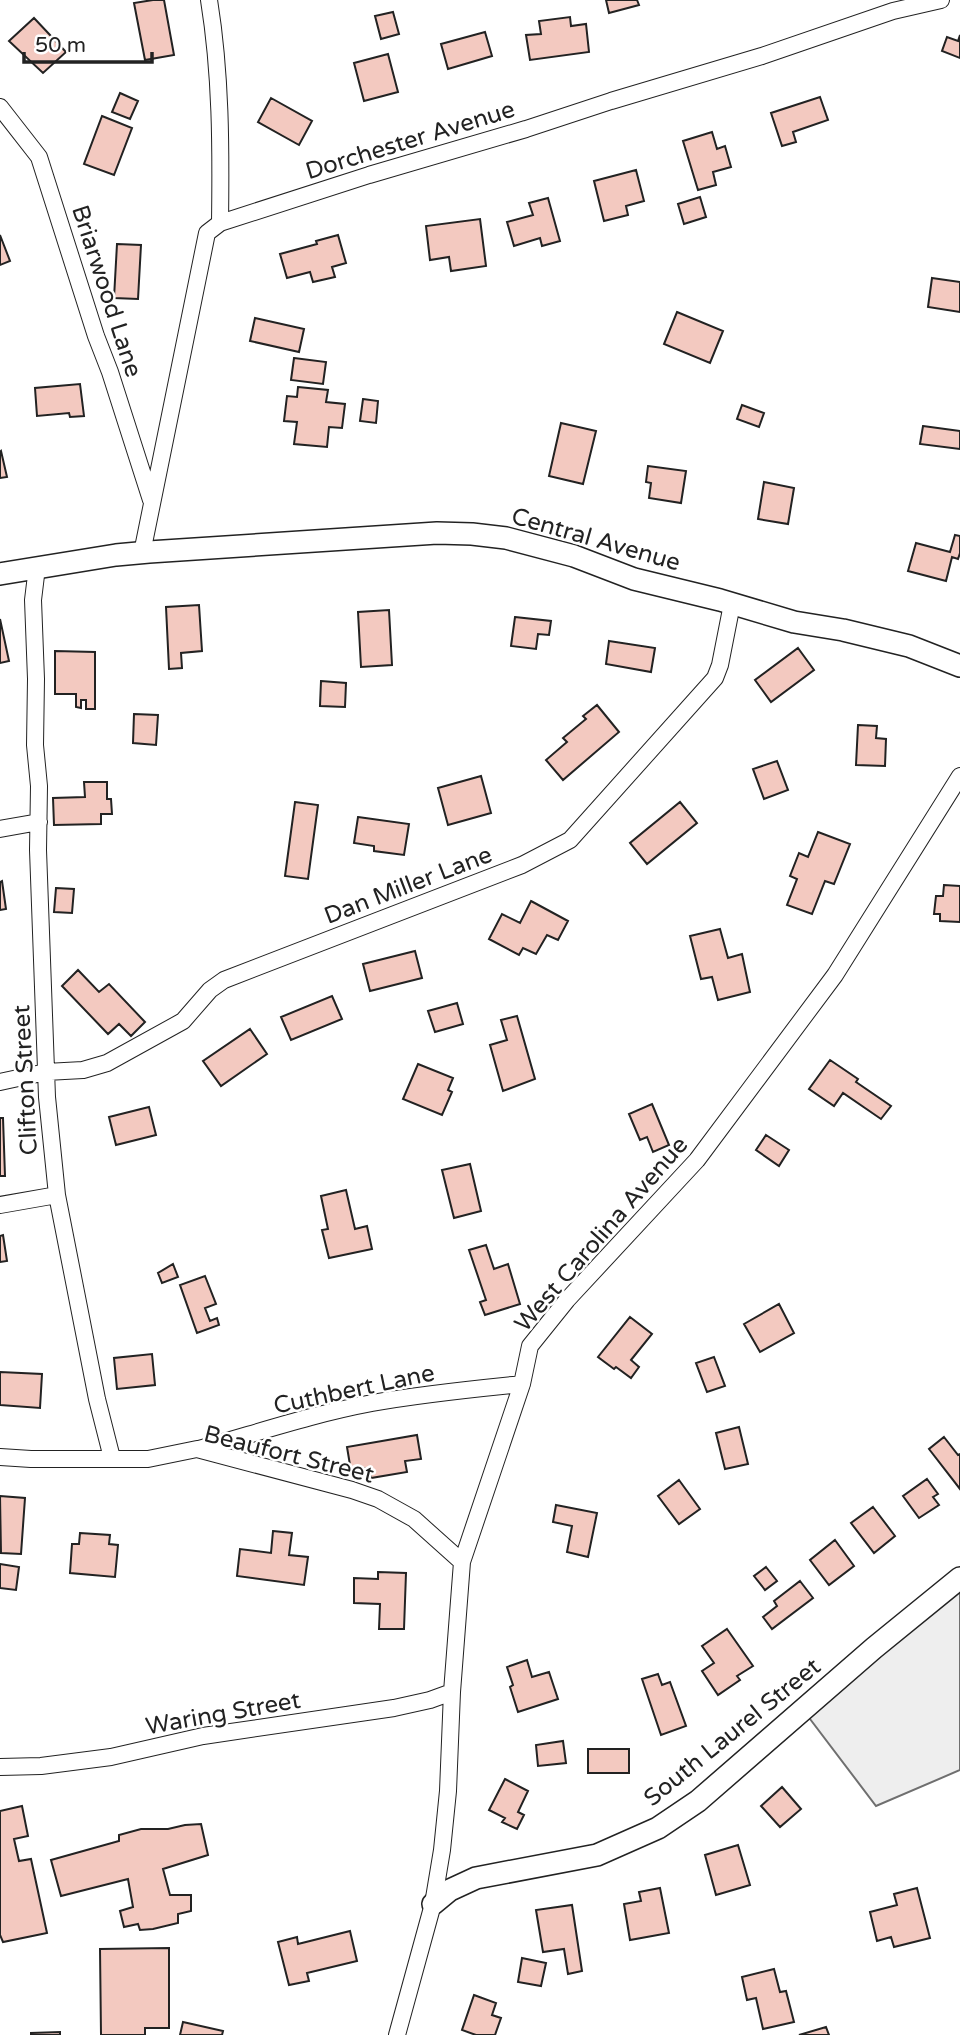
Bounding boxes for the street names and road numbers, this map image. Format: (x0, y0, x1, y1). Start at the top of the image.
street label: Dorchester Avenue (302, 95, 518, 186)
street label: Briarwood Lane (65, 201, 148, 381)
street label: Central Avenue (508, 502, 684, 577)
street label: Dan Miller Lane (320, 840, 496, 931)
street label: Clifton Street (7, 1004, 44, 1156)
street label: West Carolina Avenue (509, 1131, 694, 1338)
street label: Cuthbert Lane (271, 1358, 437, 1421)
street label: Beaufort Street (201, 1419, 377, 1490)
street label: South Laurel Street (638, 1652, 827, 1813)
street label: Waring Street (143, 1686, 303, 1741)

